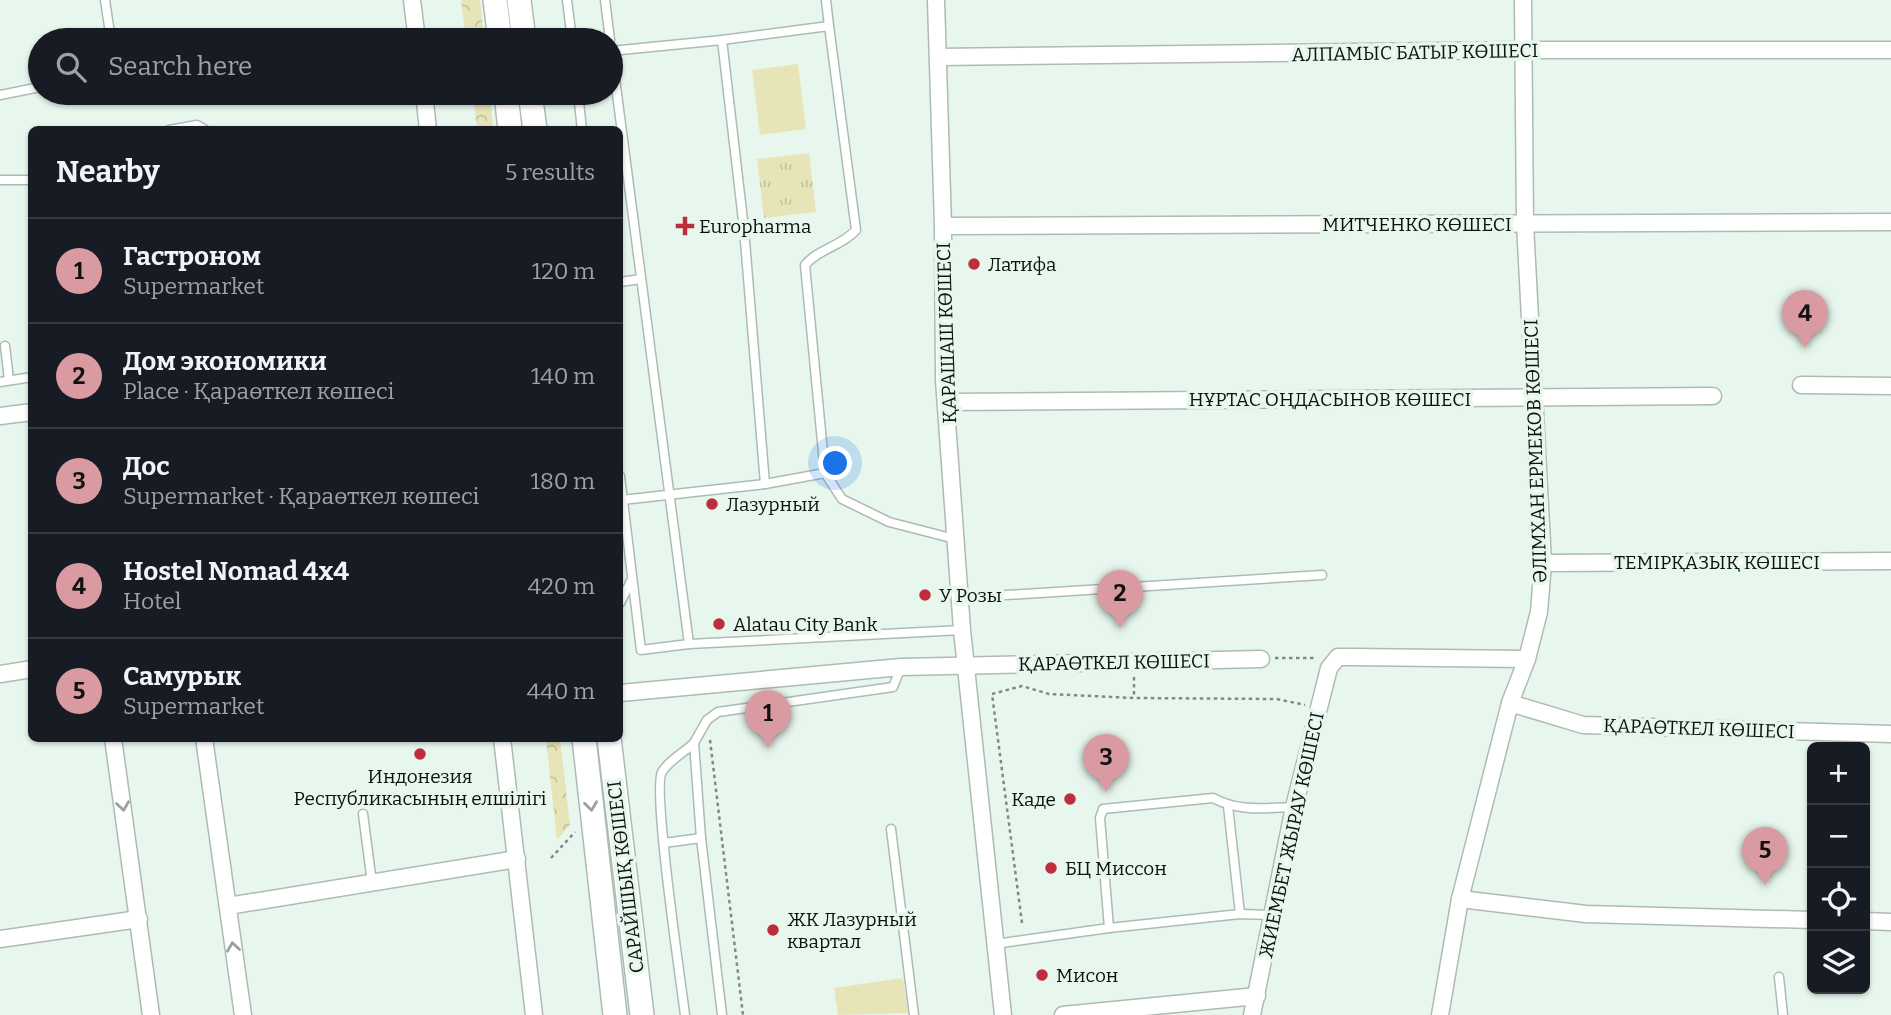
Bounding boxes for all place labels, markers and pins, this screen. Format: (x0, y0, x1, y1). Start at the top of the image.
place label: Europharma (699, 215, 812, 238)
marker: Europharma (677, 218, 693, 234)
place label: Латифа (988, 253, 1057, 276)
marker: Латифа (966, 256, 982, 272)
pin: 4 (1782, 290, 1828, 348)
place label: Лазурный (726, 493, 820, 516)
marker: Лазурный (704, 496, 720, 512)
pin: 2 (1097, 570, 1143, 628)
place label: У Розы (939, 584, 1002, 607)
marker: У Розы (917, 587, 933, 603)
place label: Alatau City Bank (733, 613, 878, 636)
marker: Alatau City Bank (711, 616, 727, 632)
pin: 1 (745, 690, 791, 748)
pin: 3 (1083, 734, 1129, 792)
marker: Индонезия Республикасының елшілігі (412, 746, 428, 762)
place label: Индонезия Республикасының елшілігі (294, 765, 547, 810)
place label: Каде (1011, 788, 1056, 811)
marker: Каде (1062, 791, 1078, 807)
pin: 5 (1742, 827, 1788, 885)
place label: БЦ Миссон (1065, 857, 1167, 880)
marker: БЦ Миссон (1043, 860, 1059, 876)
place label: ЖК Лазурный квартал (787, 908, 917, 953)
marker: ЖК Лазурный квартал (765, 922, 781, 938)
place label: Мисон (1056, 964, 1118, 987)
marker: Мисон (1034, 967, 1050, 983)

